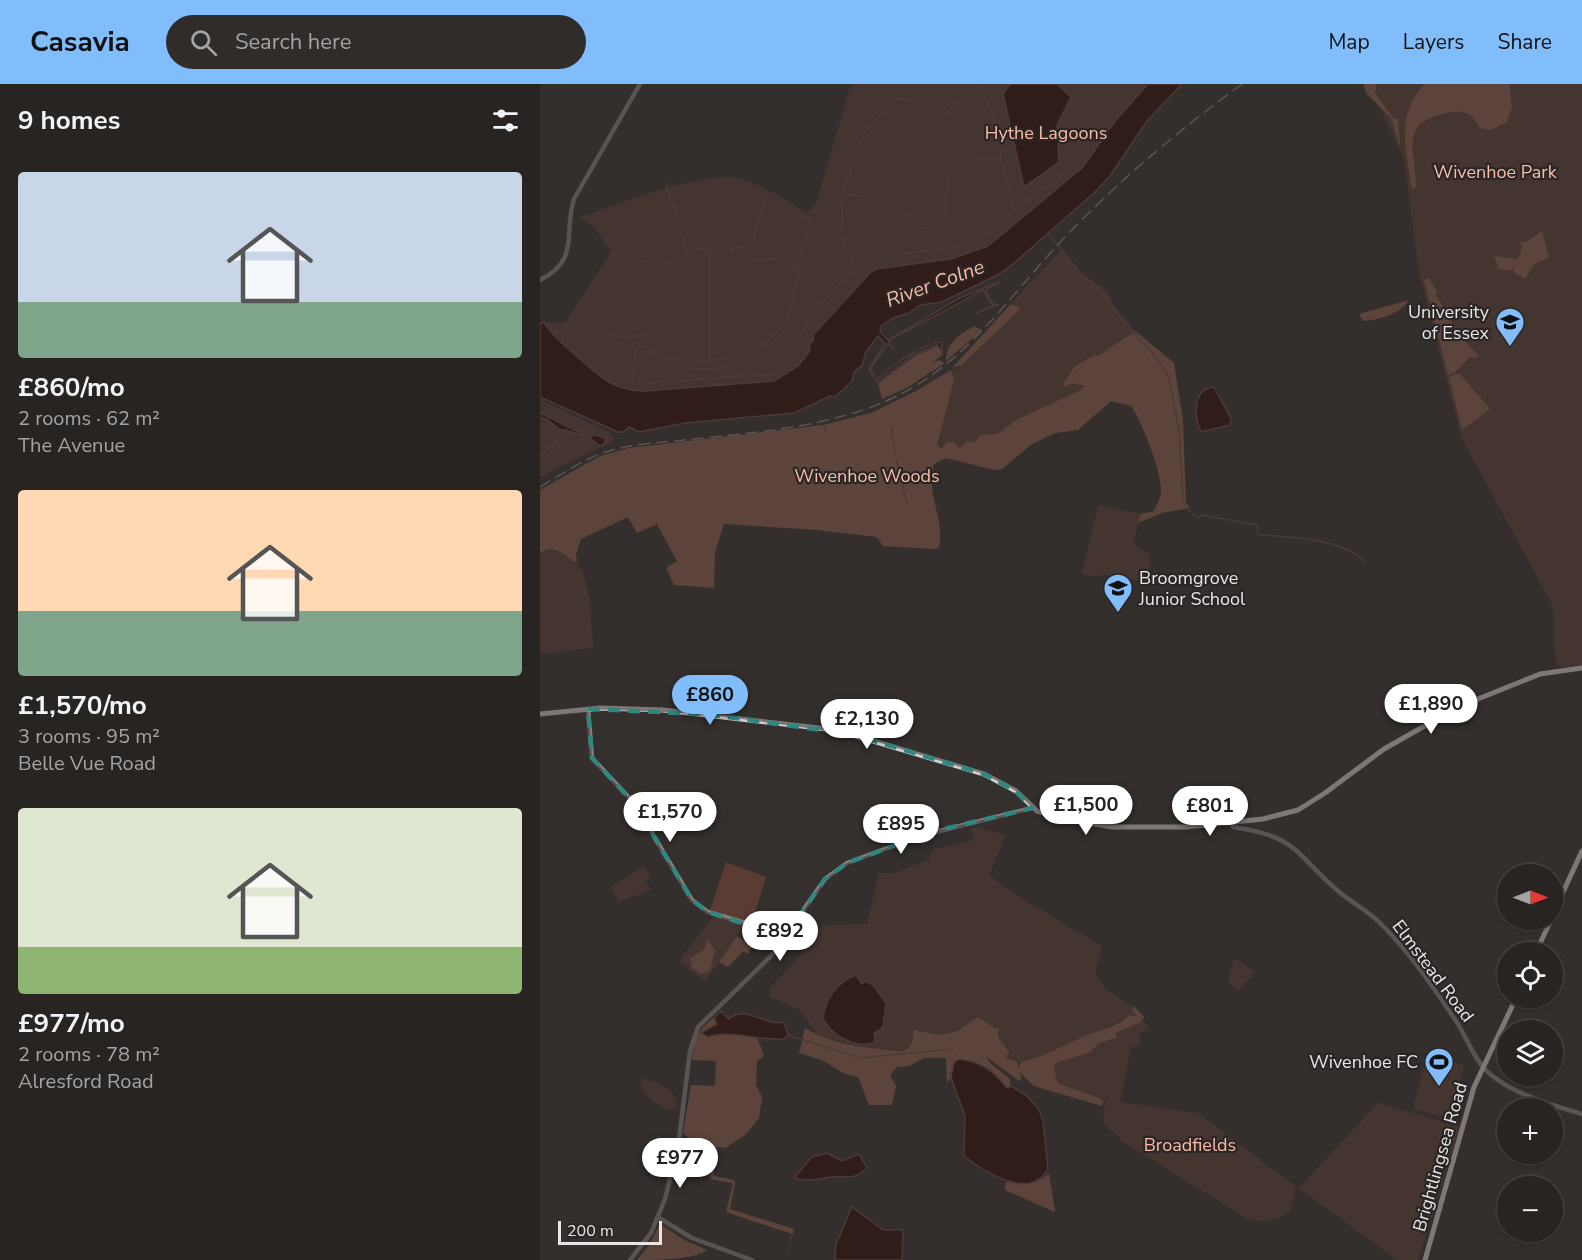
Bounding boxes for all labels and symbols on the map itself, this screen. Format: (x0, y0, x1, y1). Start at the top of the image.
park label: Hythe Lagoons (985, 121, 1107, 145)
park label: Wivenhoe Park (1433, 160, 1558, 184)
water label: River Colne (882, 253, 988, 314)
place label: University of Essex (1408, 300, 1490, 345)
school or university icon: University of Essex (1494, 306, 1526, 348)
park label: Wivenhoe Woods (794, 464, 940, 488)
place label: Broomgrove Junior School (1138, 566, 1246, 611)
school or university icon: Broomgrove Junior School (1102, 572, 1134, 614)
pin: £860 (674, 675, 746, 726)
pin: £1,890 (1382, 684, 1480, 735)
pin: £2,130 (818, 699, 916, 750)
pin: £1,500 (1037, 785, 1135, 836)
pin: £801 (1174, 786, 1246, 837)
pin: £1,570 (621, 792, 719, 843)
pin: £895 (865, 804, 937, 855)
north arrow (1497, 864, 1563, 930)
pin: £892 (744, 911, 816, 962)
street label: Elmstead Road (1387, 915, 1479, 1027)
sports icon: Wivenhoe FC (1423, 1046, 1455, 1088)
place label: Wivenhoe FC (1309, 1050, 1418, 1074)
street label: Brightlingsea Road (1407, 1079, 1473, 1235)
park label: Broadfields (1144, 1133, 1236, 1157)
pin: £977 (644, 1138, 716, 1189)
scale bar (558, 1218, 662, 1246)

